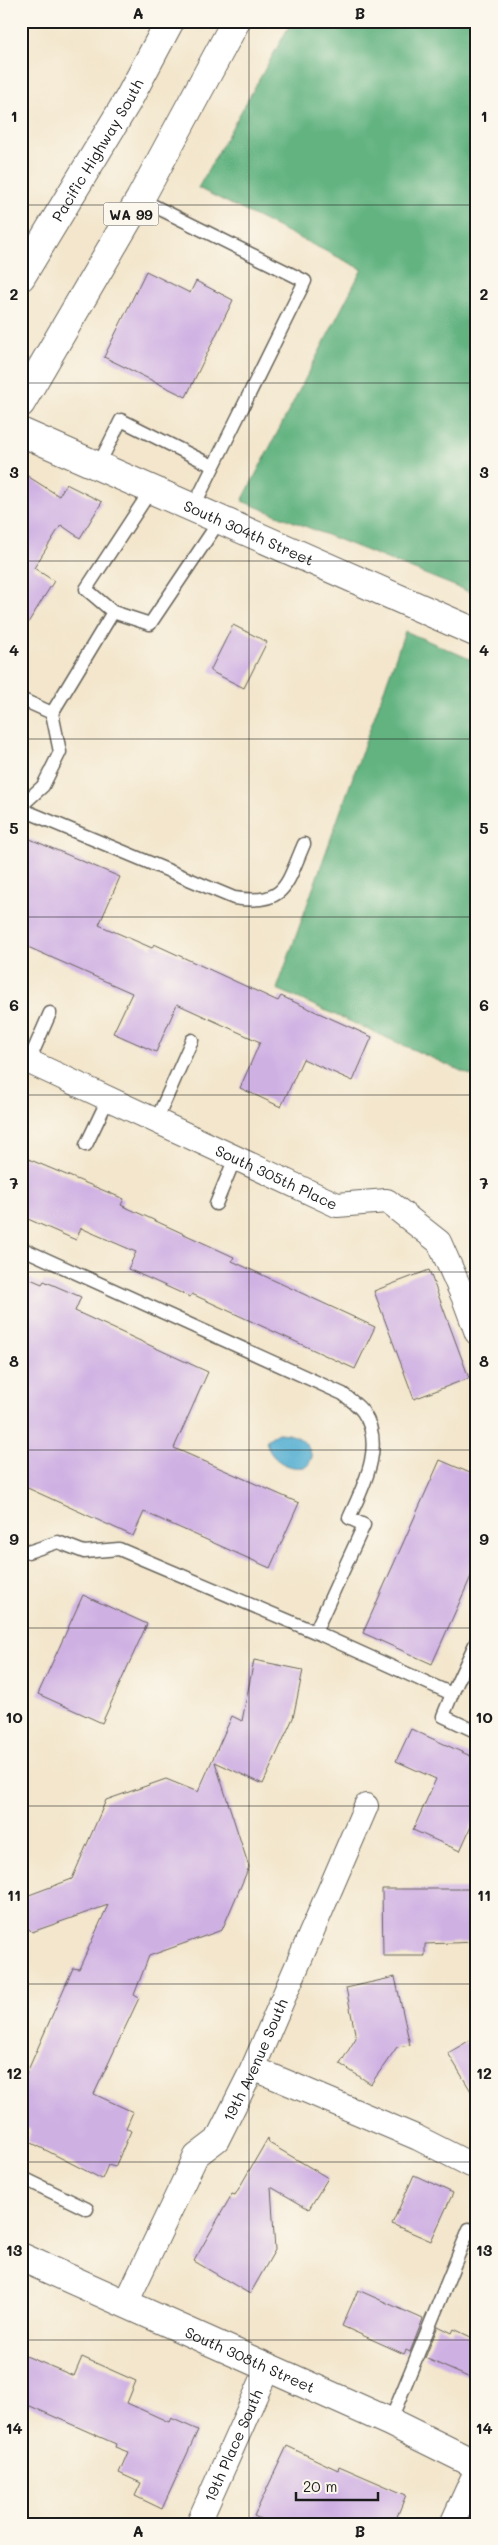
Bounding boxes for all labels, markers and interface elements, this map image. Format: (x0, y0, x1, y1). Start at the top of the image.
text: A (132, 2, 144, 23)
text: B (355, 2, 365, 23)
street label: Pacific Highway South (47, 75, 147, 225)
text: 1 (10, 105, 18, 126)
text: 1 (480, 105, 488, 126)
road number: WA 99 (104, 202, 158, 225)
text: 2 (10, 283, 19, 304)
text: 2 (480, 283, 489, 304)
text: 3 (9, 461, 19, 482)
text: 3 (479, 461, 489, 482)
street label: South 304th Street (181, 495, 317, 570)
text: 4 (9, 639, 19, 660)
text: 4 (479, 639, 489, 660)
text: 5 (9, 817, 19, 838)
text: 5 (479, 817, 489, 838)
text: 6 (9, 994, 19, 1015)
text: 6 (479, 994, 489, 1015)
street label: South 305th Place (212, 1140, 341, 1214)
text: 7 (10, 1172, 19, 1193)
text: 7 (480, 1172, 489, 1193)
text: 8 (9, 1350, 19, 1371)
text: 8 (479, 1350, 489, 1371)
text: 9 (9, 1528, 19, 1549)
text: 9 (479, 1528, 489, 1549)
text: 10 (5, 1706, 23, 1727)
text: 10 (475, 1706, 493, 1727)
text: 11 (7, 1884, 21, 1905)
text: 11 (477, 1884, 491, 1905)
street label: 19th Avenue South (218, 1995, 292, 2124)
text: 12 (6, 2062, 22, 2083)
text: 12 (476, 2062, 492, 2083)
text: 13 (6, 2239, 23, 2260)
text: 13 (476, 2239, 493, 2260)
street label: South 308th Street (182, 2322, 318, 2397)
street label: 19th Place South (199, 2386, 267, 2505)
text: 14 (5, 2417, 23, 2438)
text: 14 (475, 2417, 493, 2438)
scale bar (296, 2470, 378, 2502)
text: 20 m (303, 2476, 337, 2496)
text: A (132, 2520, 144, 2541)
text: B (355, 2520, 365, 2541)

